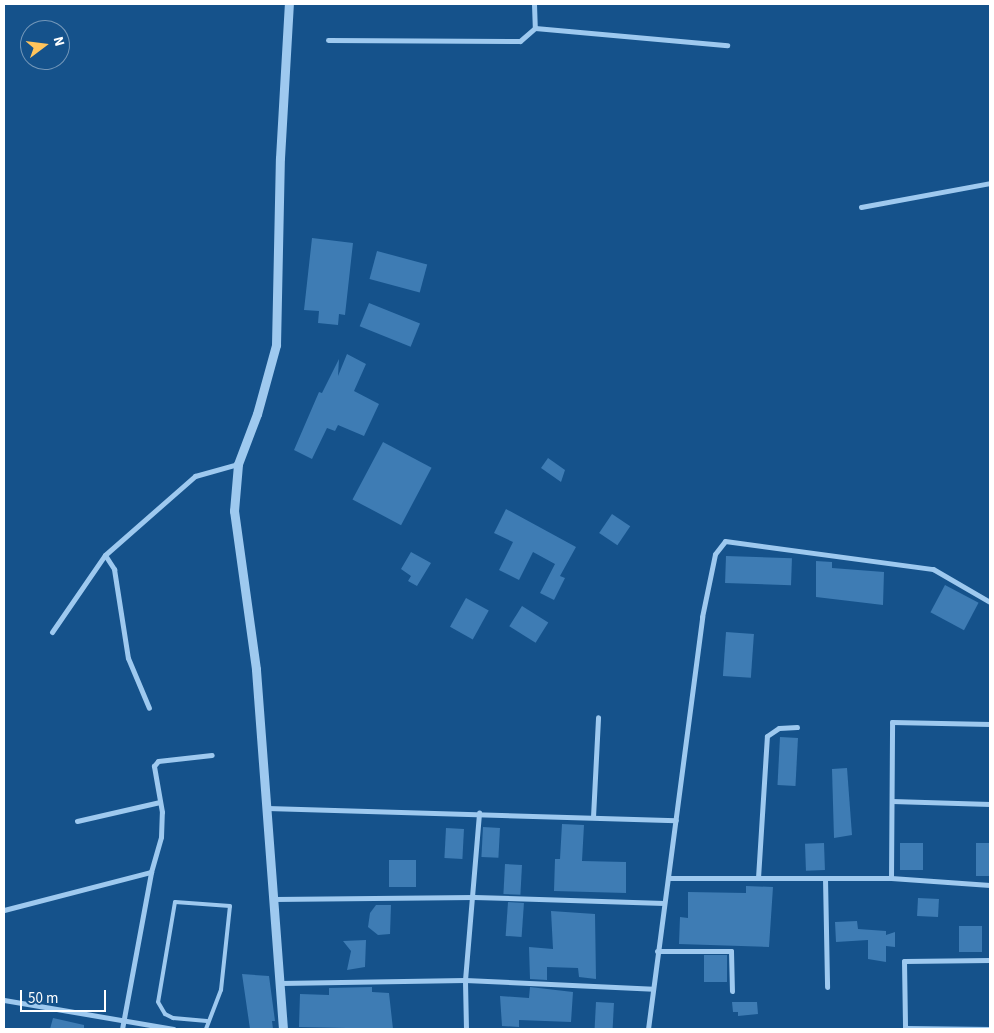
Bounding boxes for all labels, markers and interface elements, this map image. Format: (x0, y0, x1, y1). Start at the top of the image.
north arrow (20, 20, 70, 70)
text: N (48, 34, 69, 48)
scale bar (22, 980, 109, 1012)
text: 50 m (28, 988, 58, 1009)

